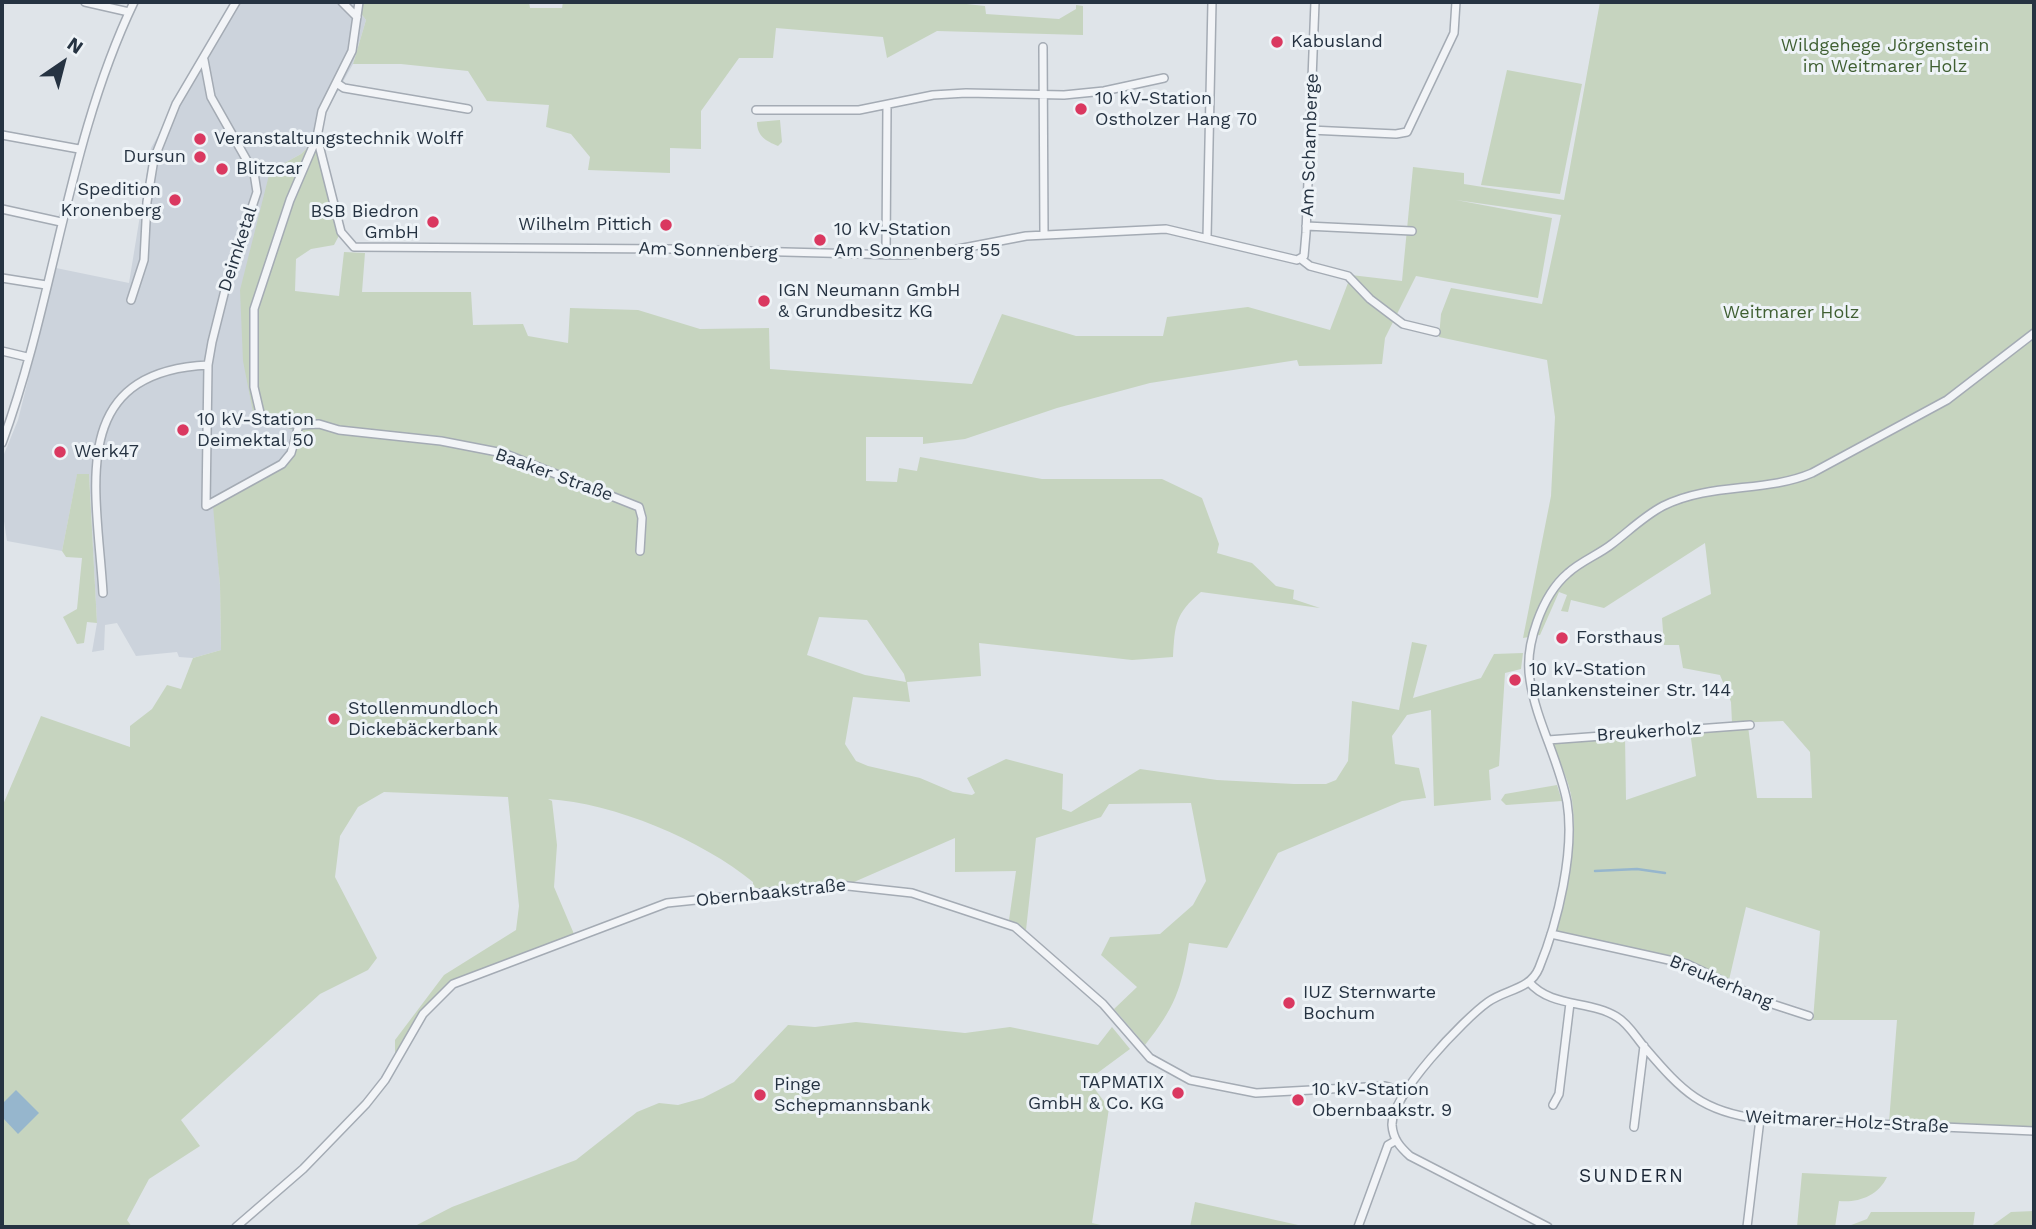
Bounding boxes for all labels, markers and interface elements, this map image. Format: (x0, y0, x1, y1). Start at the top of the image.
north arrow (28, 28, 98, 98)
place label: Kabusland (1291, 31, 1383, 53)
text: N (63, 32, 88, 59)
marker: Kabusland (1269, 34, 1285, 50)
park label: Wildgehege Jörgenstein im Weitmarer Holz (1781, 35, 1989, 78)
street label: Am Schamberge (1297, 73, 1323, 217)
place label: 10 kV-Station Ostholzer Hang 70 (1095, 88, 1257, 130)
marker: 10 kV-Station Ostholzer Hang 70 (1073, 101, 1089, 117)
place label: Veranstaltungstechnik Wolff (214, 128, 463, 150)
marker: Veranstaltungstechnik Wolff (192, 131, 208, 147)
place label: Dursun (123, 146, 186, 168)
marker: Dursun (192, 149, 208, 165)
place label: Blitzcar (236, 158, 303, 180)
marker: Blitzcar (214, 161, 230, 177)
place label: Spedition Kronenberg (61, 179, 161, 222)
marker: Spedition Kronenberg (167, 192, 183, 208)
place label: BSB Biedron GmbH (311, 201, 419, 244)
street label: Deimketal (214, 204, 262, 294)
marker: BSB Biedron GmbH (425, 214, 441, 230)
place label: Wilhelm Pittich (518, 214, 652, 236)
marker: Wilhelm Pittich (658, 217, 674, 233)
place label: 10 kV-Station Am Sonnenberg 55 (834, 219, 1001, 262)
marker: 10 kV-Station Am Sonnenberg 55 (812, 232, 828, 248)
street label: Am Sonnenberg (638, 238, 778, 264)
place label: IGN Neumann GmbH & Grundbesitz KG (778, 280, 961, 322)
marker: IGN Neumann GmbH & Grundbesitz KG (756, 293, 772, 309)
park label: Weitmarer Holz (1723, 302, 1859, 324)
place label: 10 kV-Station Deimektal 50 (197, 409, 314, 452)
marker: 10 kV-Station Deimektal 50 (175, 422, 191, 438)
place label: Werk47 (74, 441, 139, 463)
marker: Werk47 (52, 444, 68, 460)
street label: Baaker Straße (492, 444, 616, 506)
place label: Forsthaus (1576, 627, 1663, 649)
marker: Forsthaus (1554, 630, 1570, 646)
place label: 10 kV-Station Blankensteiner Str. 144 (1529, 659, 1731, 702)
marker: 10 kV-Station Blankensteiner Str. 144 (1507, 672, 1523, 688)
place label: Stollenmundloch Dickebäckerbank (348, 698, 499, 740)
marker: Stollenmundloch Dickebäckerbank (326, 711, 342, 727)
street label: Breukerholz (1596, 718, 1702, 746)
street label: Obernbaakstraße (695, 874, 847, 912)
street label: Breukerhang (1666, 951, 1776, 1013)
place label: IUZ Sternwarte Bochum (1303, 982, 1436, 1024)
marker: IUZ Sternwarte Bochum (1281, 995, 1297, 1011)
place label: TAPMATIX GmbH & Co. KG (1028, 1072, 1164, 1114)
place label: Pinge Schepmannsbank (774, 1074, 930, 1116)
place label: 10 kV-Station Obernbaakstr. 9 (1312, 1079, 1452, 1122)
marker: TAPMATIX GmbH & Co. KG (1170, 1085, 1186, 1101)
marker: Pinge Schepmannsbank (752, 1087, 768, 1103)
marker: 10 kV-Station Obernbaakstr. 9 (1290, 1092, 1306, 1108)
street label: Weitmarer-Holz-Straße (1744, 1106, 1950, 1138)
district label: SUNDERN (1580, 1165, 1684, 1187)

